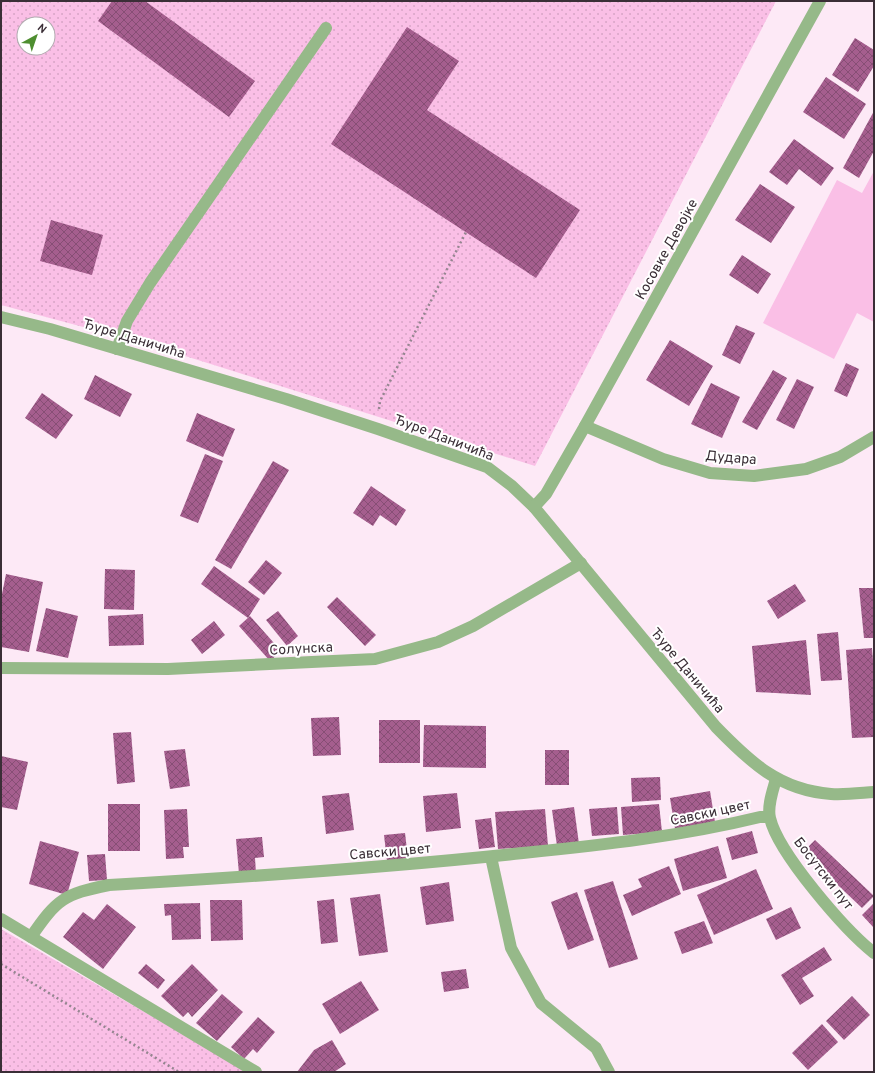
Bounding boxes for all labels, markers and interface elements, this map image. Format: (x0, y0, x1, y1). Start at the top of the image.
north arrow (16, 16, 56, 56)
text: N (34, 21, 49, 37)
street label: Косовке Девојке (633, 196, 702, 303)
street label: Ђуре Даничића (80, 316, 187, 363)
street label: Ђуре Даничића (391, 411, 496, 465)
street label: Дудара (704, 448, 757, 469)
street label: Ђуре Даничића (646, 625, 727, 717)
street label: Солунска (269, 639, 333, 660)
street label: Савски цвет (669, 797, 752, 830)
street label: Босутски пут (789, 834, 856, 914)
street label: Савски цвет (349, 840, 432, 865)

